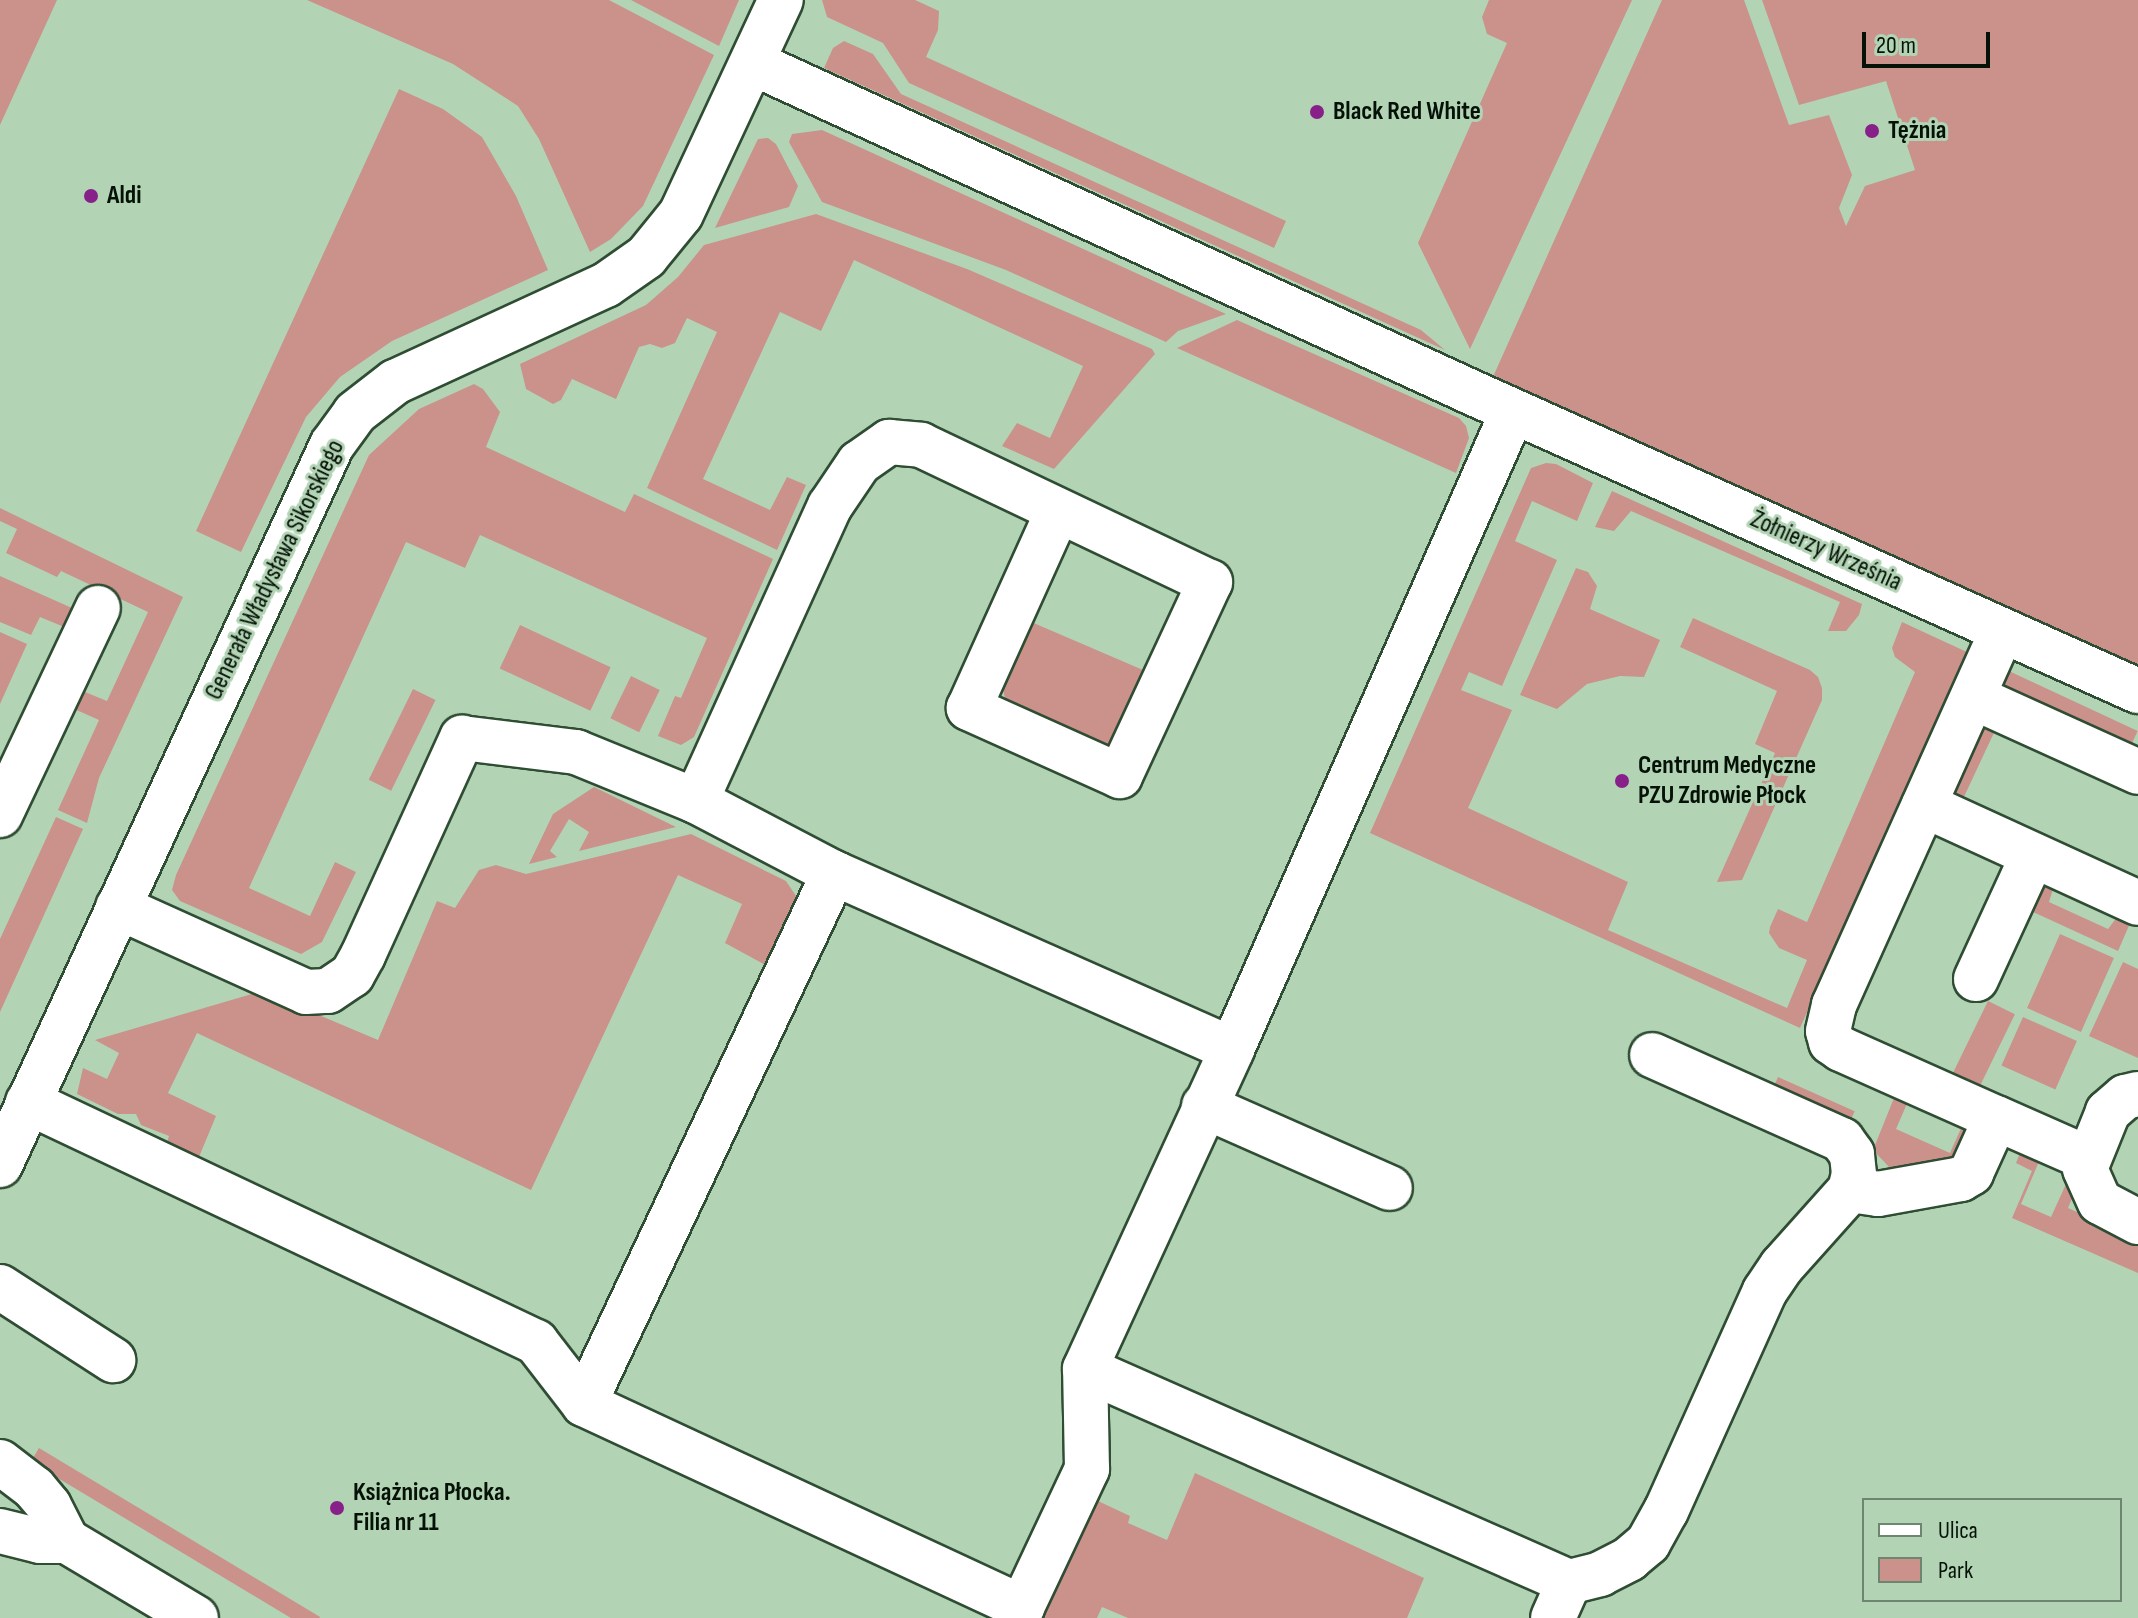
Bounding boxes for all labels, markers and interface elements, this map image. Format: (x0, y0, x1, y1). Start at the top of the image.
scale bar (1866, 16, 1994, 66)
text: 20 m (1876, 31, 1916, 60)
place label: Black Red White (1333, 96, 1481, 128)
marker: Black Red White (1308, 103, 1326, 121)
place label: Tężnia (1888, 115, 1946, 147)
marker: Tężnia (1863, 122, 1881, 140)
place label: Aldi (107, 180, 141, 212)
marker: Aldi (82, 187, 100, 205)
street label: Generała Władysława Sikorskiego (198, 435, 352, 705)
street label: Żołnierzy Września (1746, 504, 1906, 598)
place label: Centrum Medyczne PZU Zdrowie Płock (1638, 750, 1816, 812)
marker: Centrum Medyczne PZU Zdrowie Płock (1613, 772, 1631, 790)
place label: Książnica Płocka. Filia nr 11 (353, 1477, 511, 1538)
legend (1862, 1498, 2122, 1602)
marker: Książnica Płocka. Filia nr 11 (328, 1499, 346, 1517)
text: Ulica (1938, 1516, 1978, 1545)
text: Park (1938, 1556, 1973, 1585)

